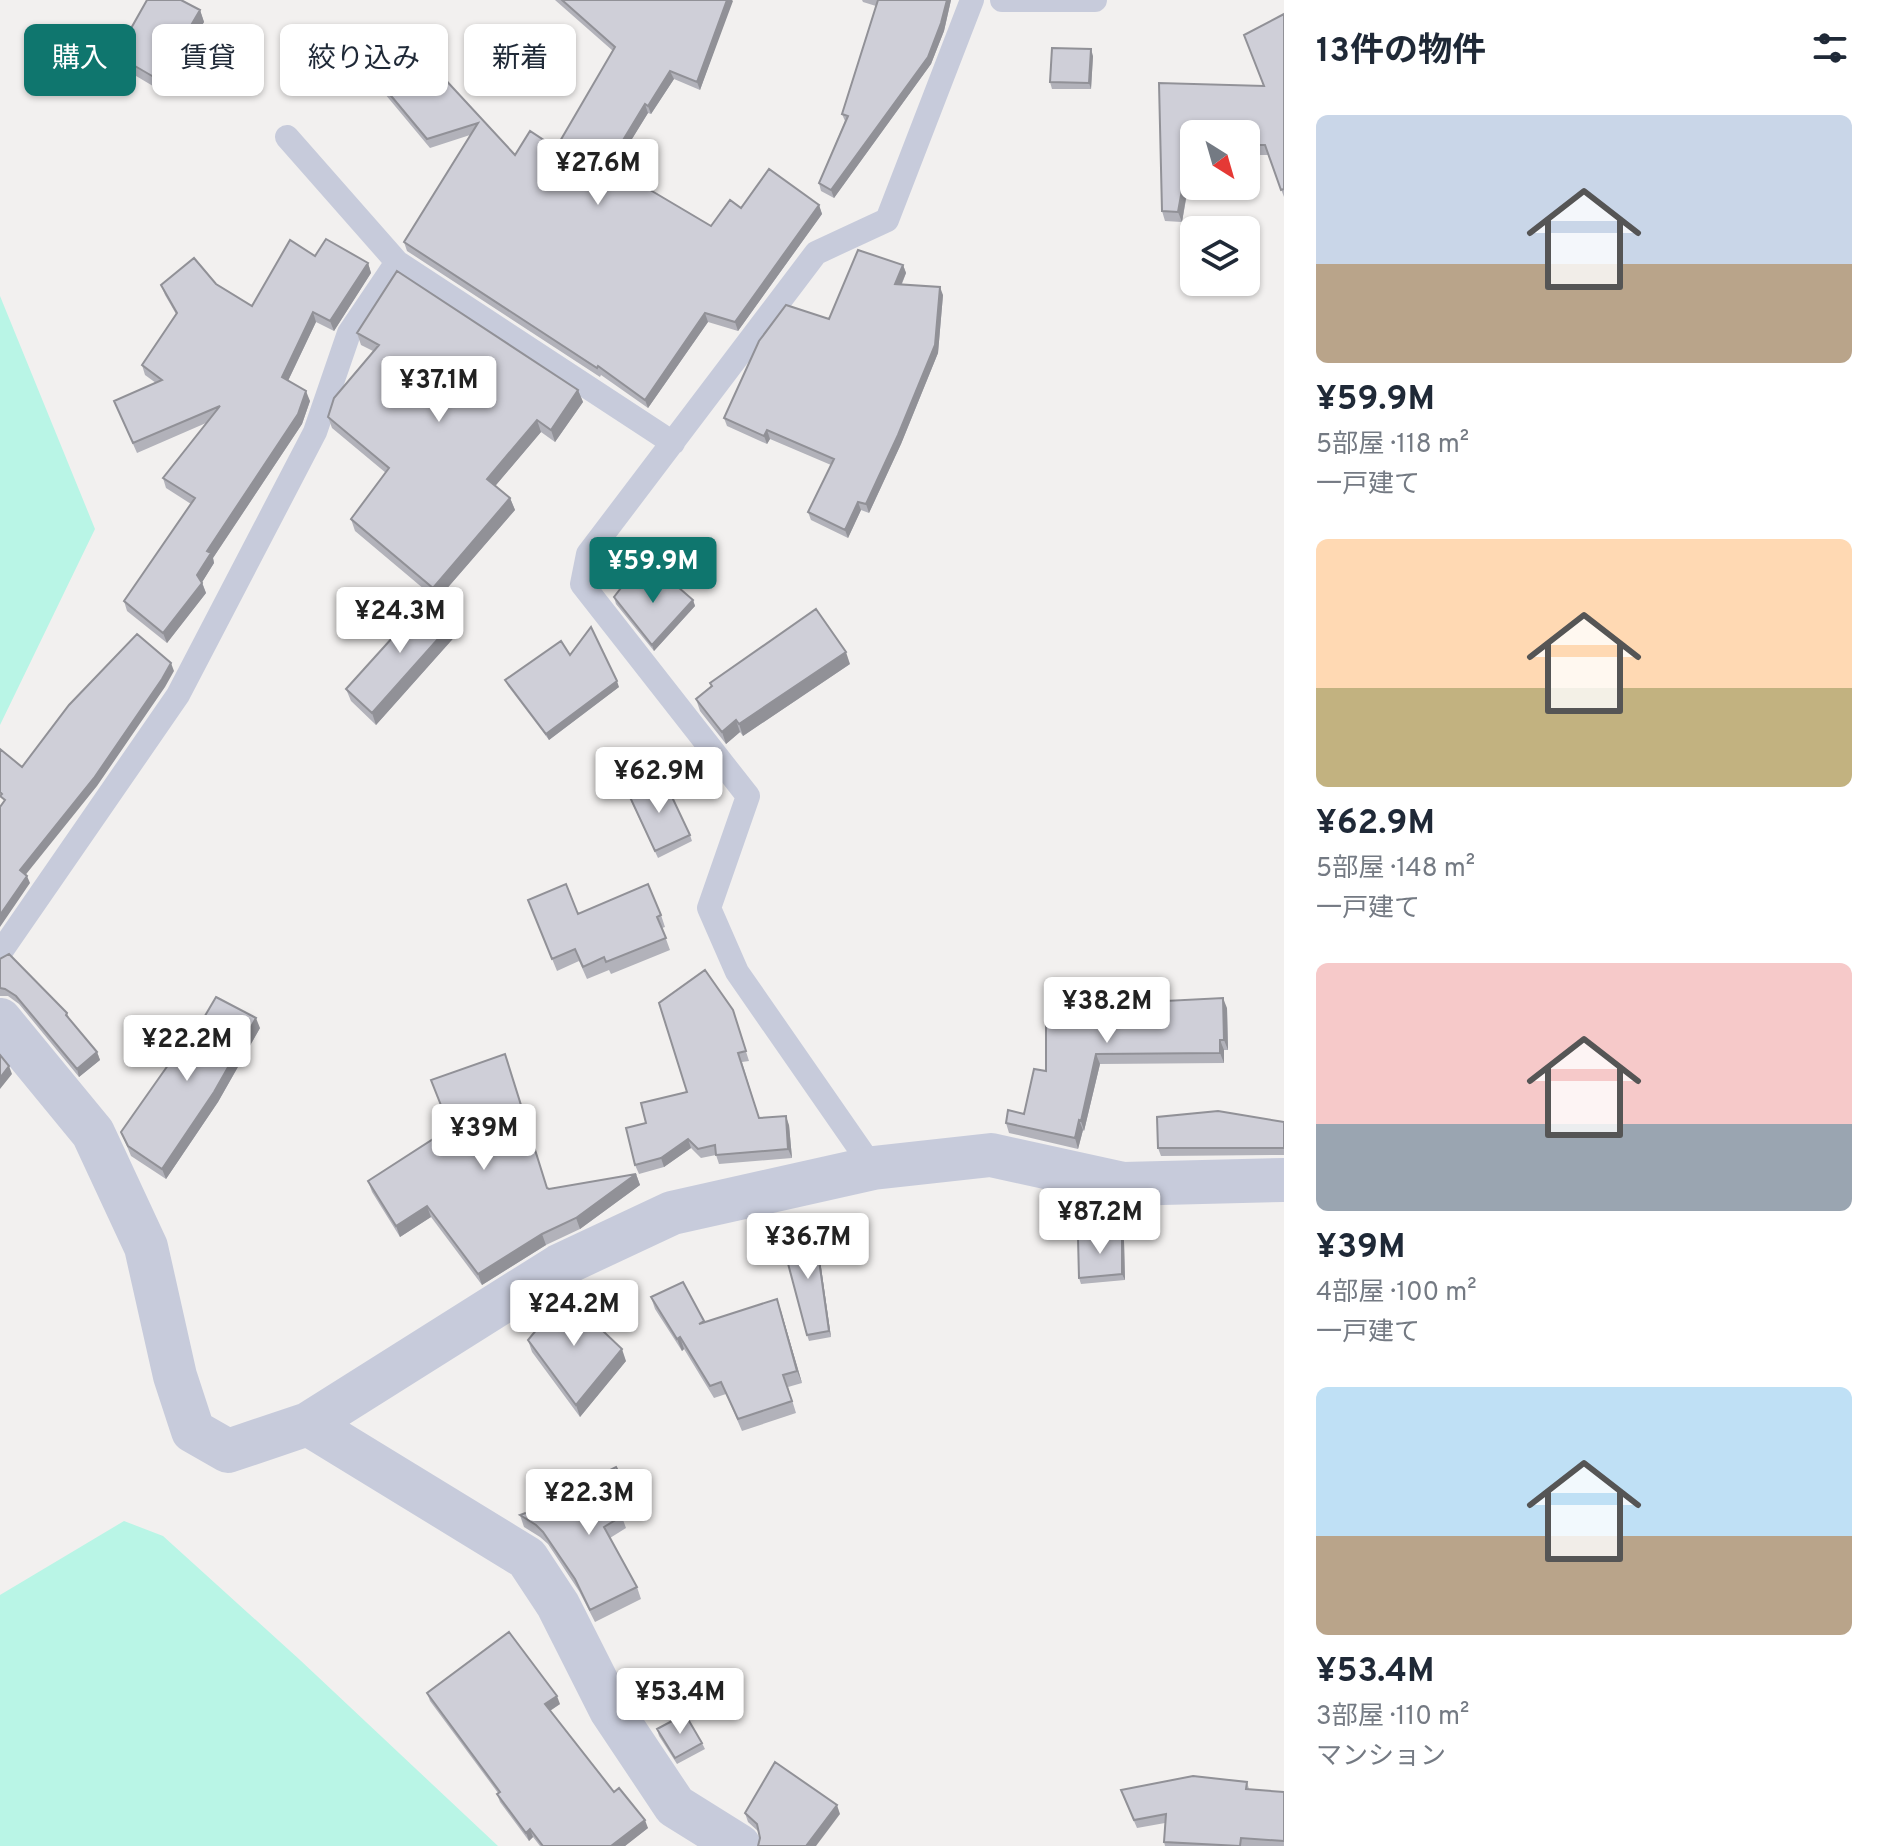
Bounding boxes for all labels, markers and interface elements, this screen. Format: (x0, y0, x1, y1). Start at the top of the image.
chip: 購入 (24, 24, 136, 96)
chip: 賃貸 (152, 24, 264, 96)
chip: 絞り込み (280, 24, 448, 96)
chip: 新着 (464, 24, 576, 96)
icon: filters (1808, 26, 1852, 70)
text: 13件の物件 (1316, 31, 1486, 74)
north arrow (1180, 120, 1260, 200)
map controls (1180, 120, 1260, 296)
pin: ¥27.6M (533, 139, 663, 207)
text: ¥27.6M (555, 148, 641, 181)
icon: home (1512, 167, 1656, 311)
button: layers (1180, 216, 1260, 296)
pin: ¥37.1M (374, 356, 504, 424)
text: ¥37.1M (399, 365, 479, 398)
text: ¥59.9M (1316, 379, 1435, 422)
text: 5部屋 · 118 m² (1316, 429, 1469, 462)
text: 一戸建て (1316, 469, 1420, 502)
pin: ¥59.9M (588, 537, 718, 605)
text: ¥59.9M (607, 546, 699, 579)
pin: ¥24.3M (335, 587, 465, 655)
icon: home (1512, 591, 1656, 735)
text: ¥24.3M (354, 596, 446, 629)
pin: ¥62.9M (594, 747, 724, 815)
text: ¥62.9M (613, 756, 705, 789)
text: ¥62.9M (1316, 803, 1435, 846)
text: 5部屋 · 148 m² (1316, 853, 1475, 886)
text: 一戸建て (1316, 893, 1420, 926)
pin: ¥38.2M (1042, 977, 1172, 1045)
text: ¥38.2M (1062, 986, 1152, 1019)
pin: ¥22.2M (122, 1015, 252, 1083)
icon: home (1512, 1015, 1656, 1159)
text: ¥22.2M (142, 1024, 232, 1057)
pin: ¥39M (437, 1104, 531, 1172)
text: ¥39M (450, 1113, 518, 1146)
pin: ¥87.2M (1035, 1188, 1165, 1256)
text: ¥87.2M (1057, 1197, 1143, 1230)
pin: ¥36.7M (743, 1213, 873, 1281)
text: ¥36.7M (765, 1222, 851, 1255)
text: ¥39M (1316, 1227, 1405, 1270)
text: 4部屋 · 100 m² (1316, 1277, 1477, 1310)
pin: ¥24.2M (509, 1280, 639, 1348)
text: ¥24.2M (528, 1289, 620, 1322)
text: 一戸建て (1316, 1317, 1420, 1350)
icon: home (1512, 1439, 1656, 1583)
pin: ¥22.3M (524, 1469, 654, 1537)
text: ¥22.3M (544, 1478, 634, 1511)
text: ¥53.4M (1316, 1651, 1435, 1694)
pin: ¥53.4M (615, 1668, 745, 1736)
text: ¥53.4M (635, 1677, 725, 1710)
text: 3部屋 · 110 m² (1316, 1701, 1470, 1734)
text: マンション (1316, 1741, 1446, 1774)

